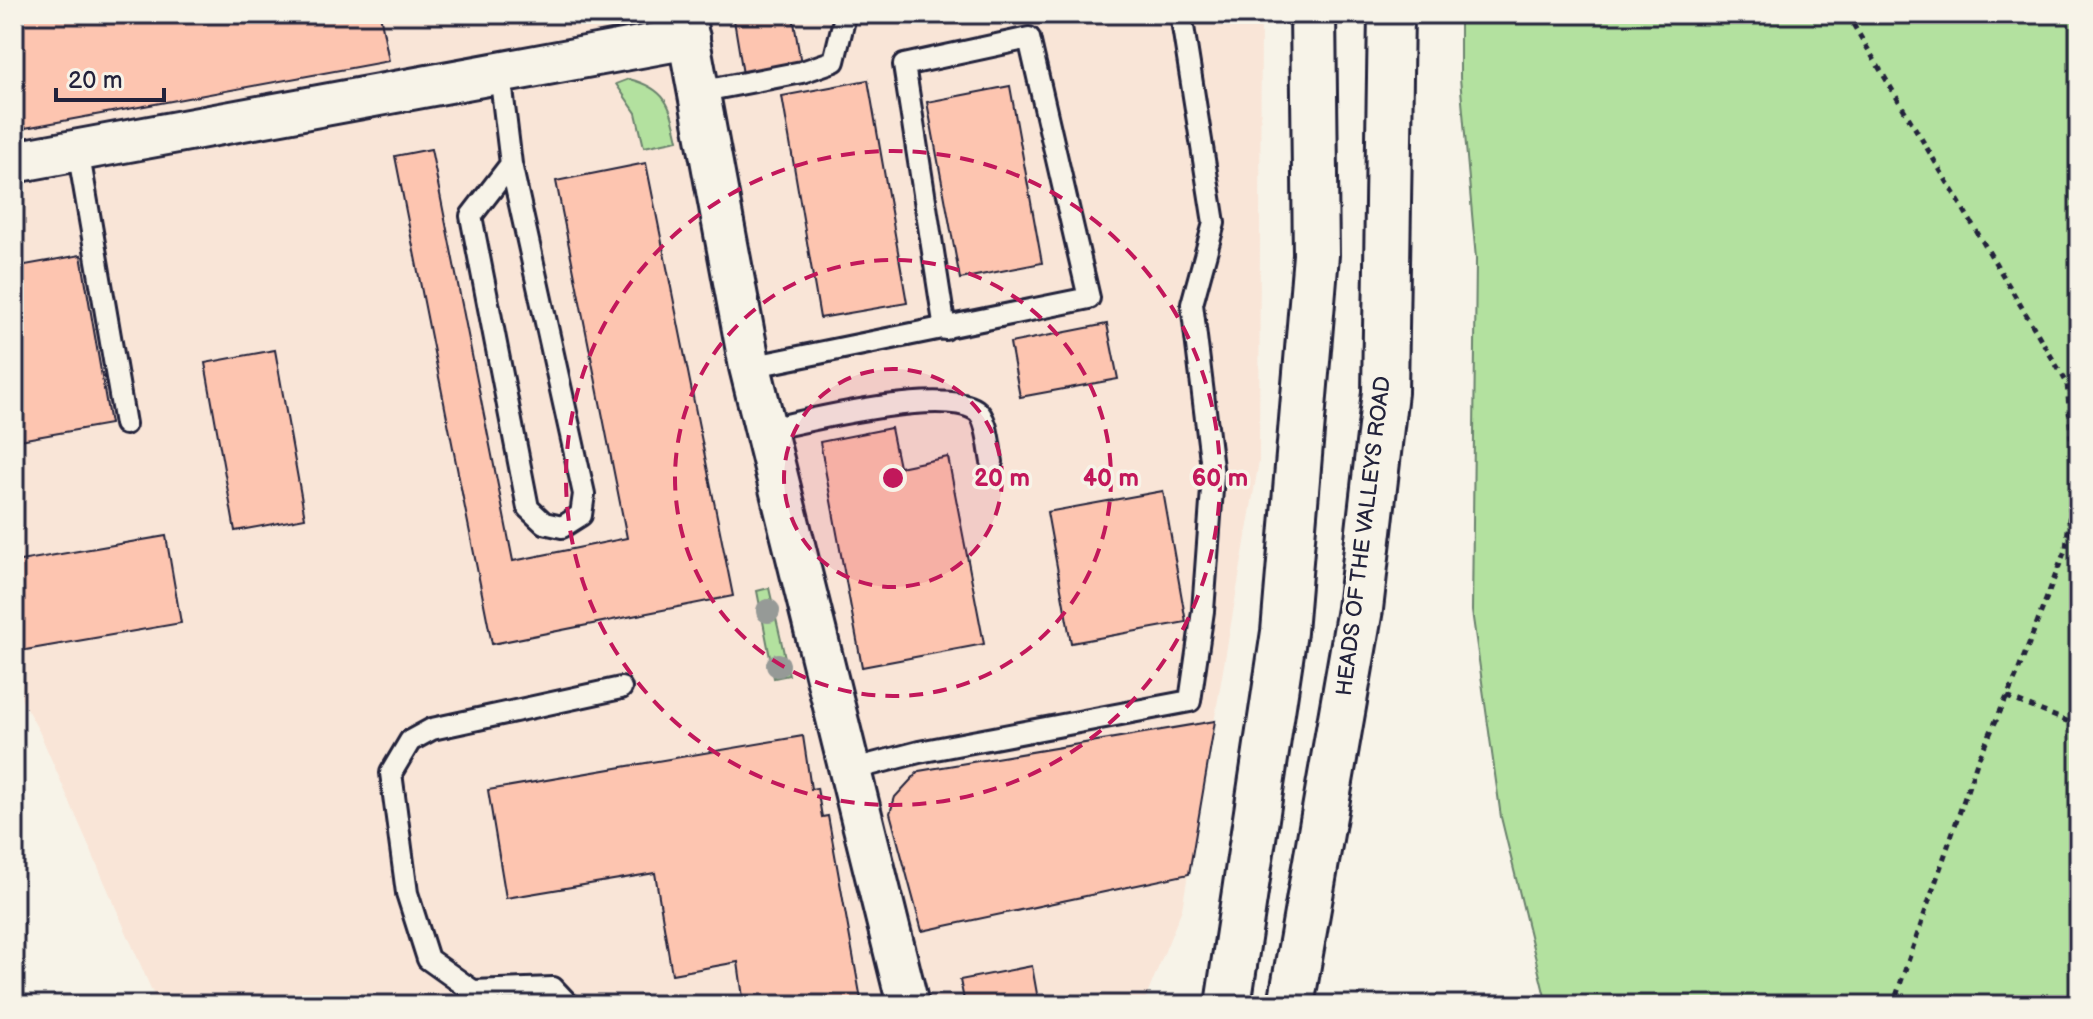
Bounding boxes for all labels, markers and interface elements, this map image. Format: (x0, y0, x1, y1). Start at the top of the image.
scale bar (56, 52, 164, 102)
text: 20 m (68, 66, 123, 95)
street label: HEADS OF THE VALLEYS ROAD (1331, 375, 1397, 697)
centre of rings (879, 464, 907, 492)
text: 20 m (974, 464, 1030, 493)
text: 40 m (1083, 464, 1139, 493)
text: 60 m (1192, 464, 1248, 493)

